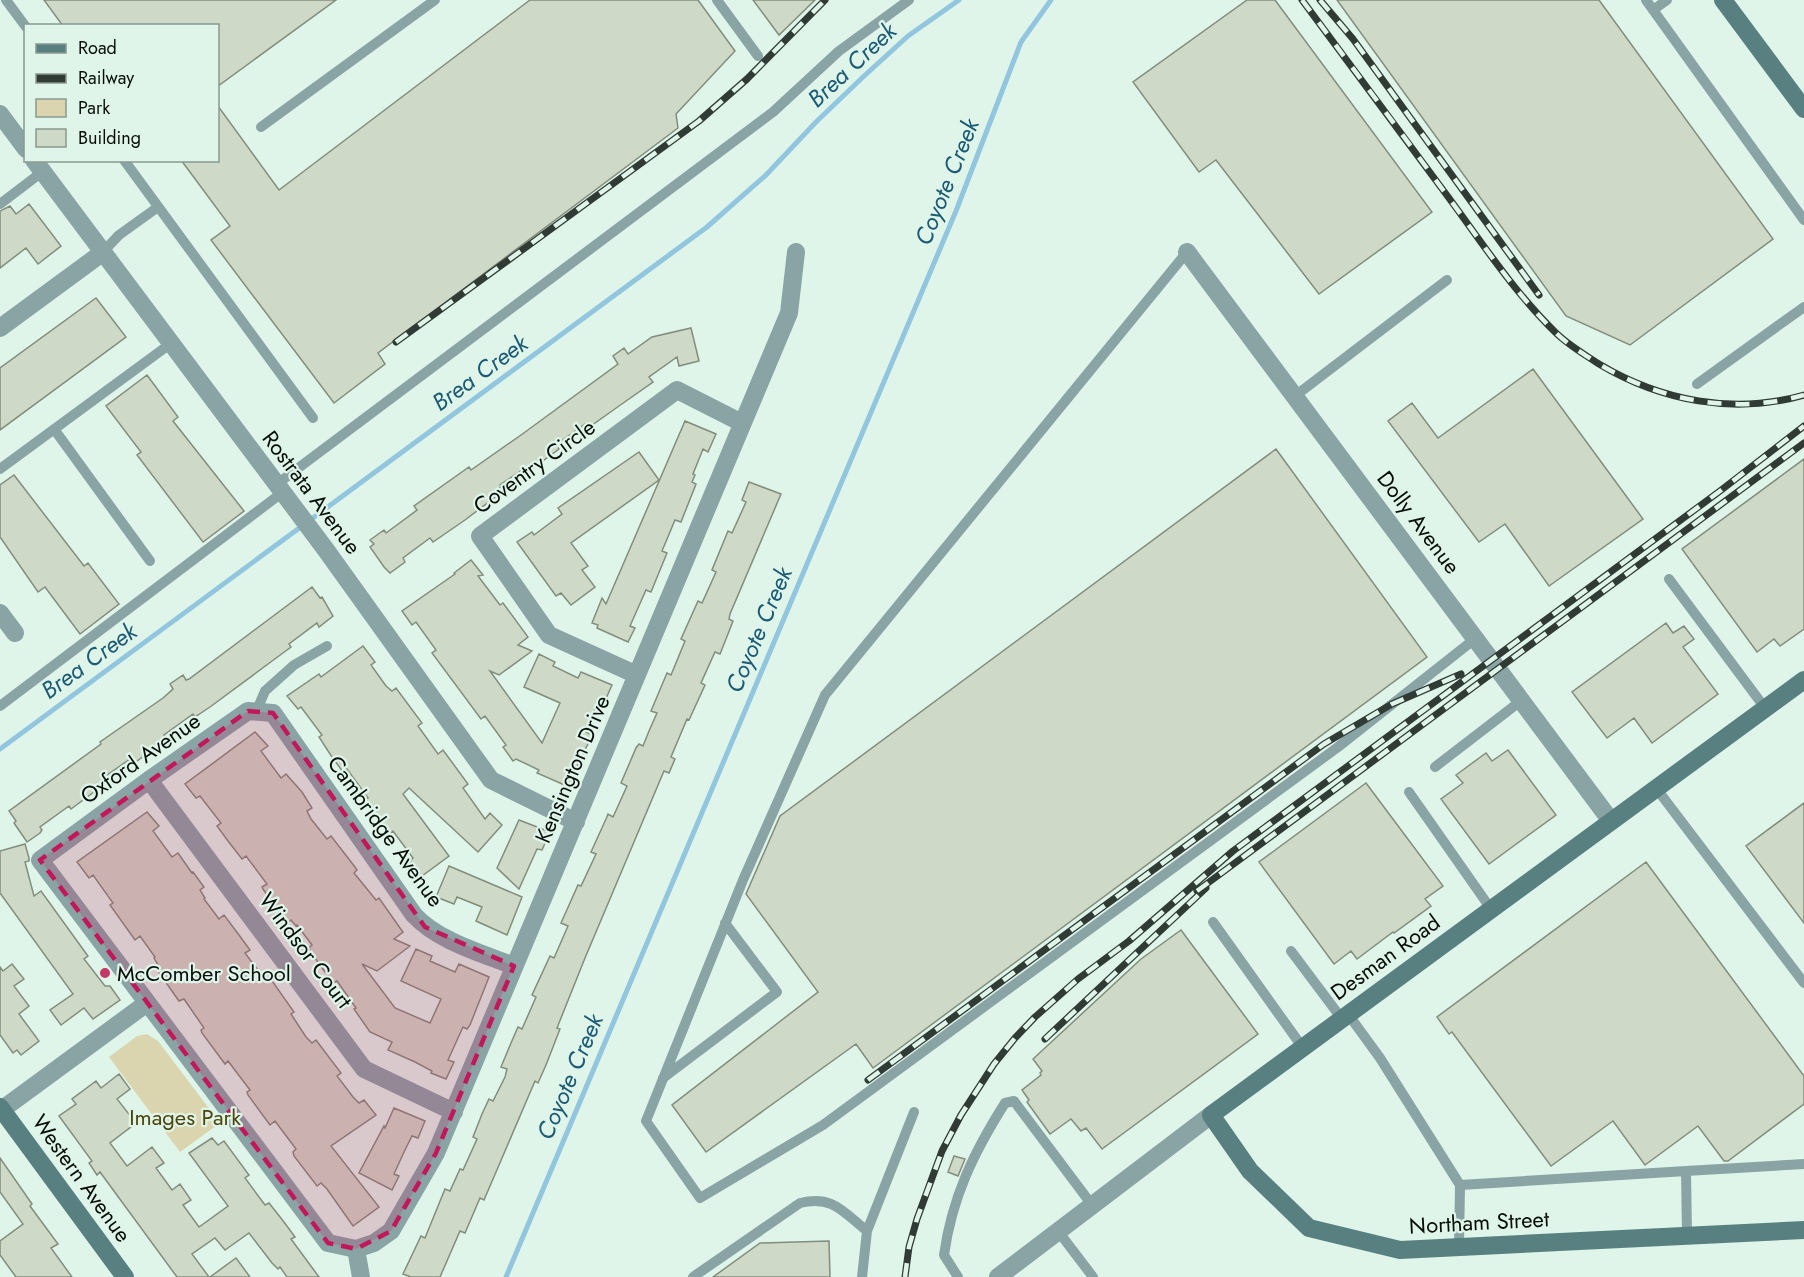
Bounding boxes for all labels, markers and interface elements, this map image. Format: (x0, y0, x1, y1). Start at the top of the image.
water label: Brea Creek (799, 13, 905, 115)
legend (24, 24, 219, 162)
text: Road (78, 35, 117, 61)
text: Railway (78, 65, 134, 91)
text: Park (78, 95, 110, 121)
water label: Coyote Creek (905, 112, 988, 250)
text: Building (78, 125, 141, 151)
water label: Brea Creek (425, 325, 536, 419)
street label: Coventry Circle (466, 411, 602, 521)
street label: Rostrata Avenue (255, 423, 369, 561)
street label: Dolly Avenue (1370, 464, 1468, 580)
water label: Coyote Creek (716, 560, 801, 698)
water label: Brea Creek (34, 613, 145, 707)
street label: Kensington Drive (526, 690, 618, 848)
street label: Oxford Avenue (73, 705, 207, 811)
street label: Cambridge Avenue (320, 749, 452, 913)
street label: Windsor Court (252, 885, 361, 1015)
street label: Desman Road (1324, 906, 1446, 1008)
place label: McComber School (117, 957, 291, 989)
marker: McComber School (98, 966, 112, 980)
water label: Coyote Creek (527, 1007, 612, 1145)
park label: Images Park (129, 1101, 241, 1133)
street label: Western Avenue (25, 1107, 139, 1249)
street label: Northam Street (1408, 1202, 1551, 1242)

